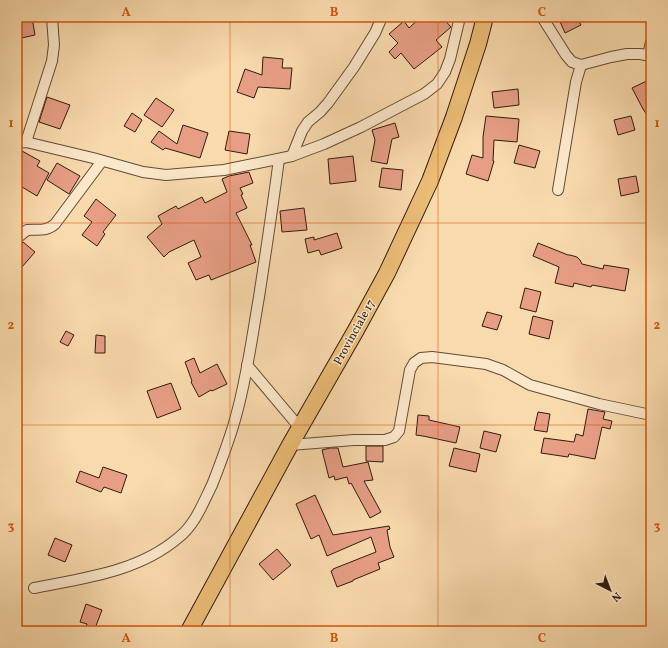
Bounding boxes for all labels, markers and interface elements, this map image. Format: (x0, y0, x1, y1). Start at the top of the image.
text: A (121, 4, 131, 22)
text: B (330, 4, 339, 22)
text: C (538, 4, 546, 22)
text: 1 (8, 115, 14, 133)
text: 1 (654, 115, 660, 133)
street label: Provinciale 17 (330, 297, 380, 368)
text: 2 (8, 317, 15, 335)
text: 2 (654, 317, 661, 335)
text: 3 (8, 518, 15, 536)
text: 3 (654, 518, 661, 536)
north arrow (590, 570, 630, 610)
text: N (608, 588, 624, 605)
text: A (121, 630, 131, 648)
text: B (330, 630, 339, 648)
text: C (538, 630, 546, 648)

